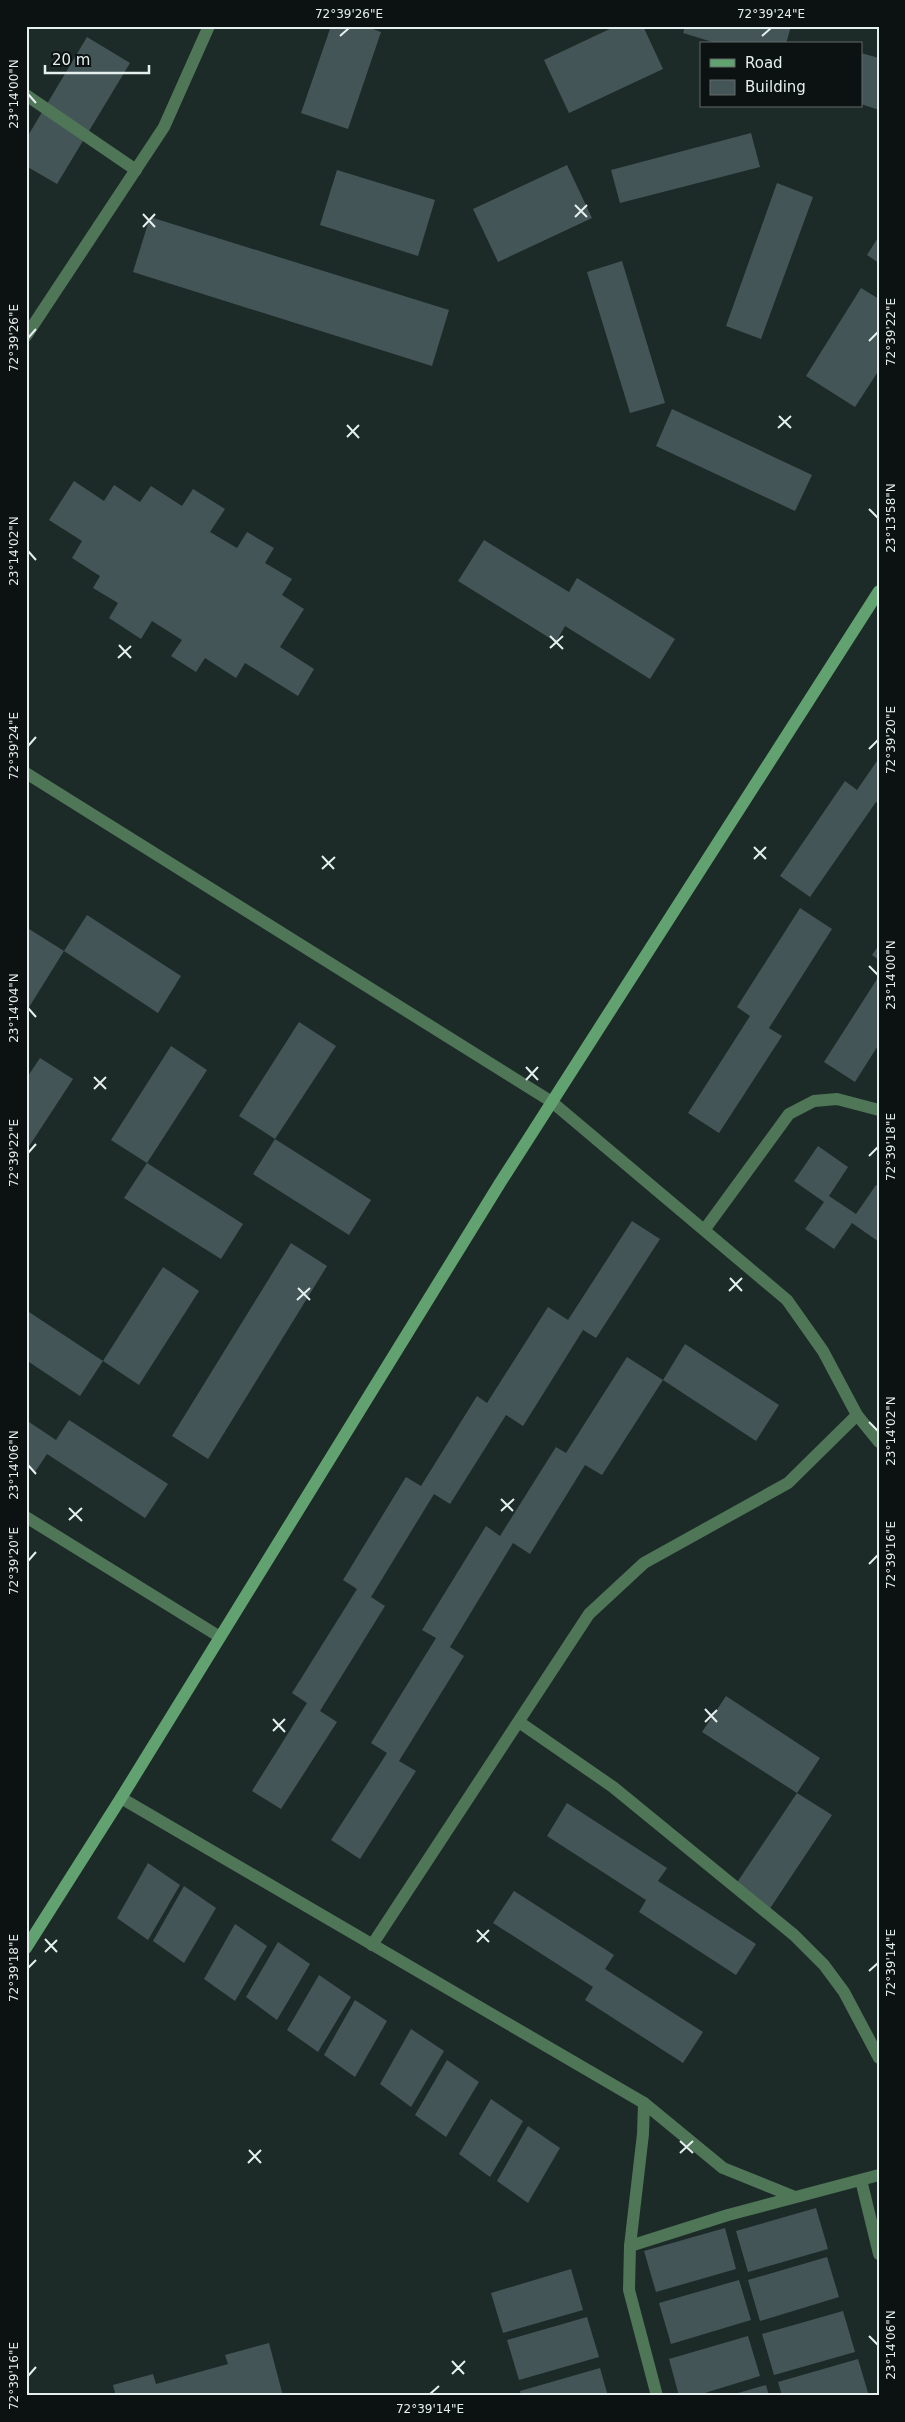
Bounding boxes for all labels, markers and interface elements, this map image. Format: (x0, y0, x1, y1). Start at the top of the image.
text: 72°39'26"E (315, 7, 383, 21)
text: 72°39'24"E (737, 7, 805, 21)
scale bar (45, 42, 149, 74)
legend (700, 42, 862, 108)
text: 20 m (52, 51, 90, 69)
text: Road (745, 54, 783, 72)
text: 23°14'00"N (7, 59, 21, 129)
text: Building (745, 78, 806, 96)
text: 72°39'22"E (884, 298, 898, 366)
text: 72°39'26"E (7, 304, 21, 372)
text: 23°13'58"N (884, 483, 898, 553)
text: 23°14'02"N (7, 516, 21, 586)
text: 72°39'20"E (884, 706, 898, 774)
text: 72°39'24"E (7, 712, 21, 780)
text: 23°14'00"N (884, 940, 898, 1010)
text: 23°14'04"N (7, 973, 21, 1043)
text: 72°39'18"E (884, 1113, 898, 1181)
text: 72°39'22"E (7, 1119, 21, 1187)
text: 23°14'02"N (884, 1396, 898, 1466)
text: 23°14'06"N (7, 1430, 21, 1500)
text: 72°39'16"E (884, 1521, 898, 1589)
text: 72°39'20"E (7, 1527, 21, 1595)
text: 72°39'14"E (884, 1929, 898, 1997)
text: 72°39'18"E (7, 1934, 21, 2002)
text: 23°14'06"N (884, 2310, 898, 2380)
text: 72°39'16"E (7, 2342, 21, 2410)
text: 72°39'14"E (396, 2402, 464, 2416)

